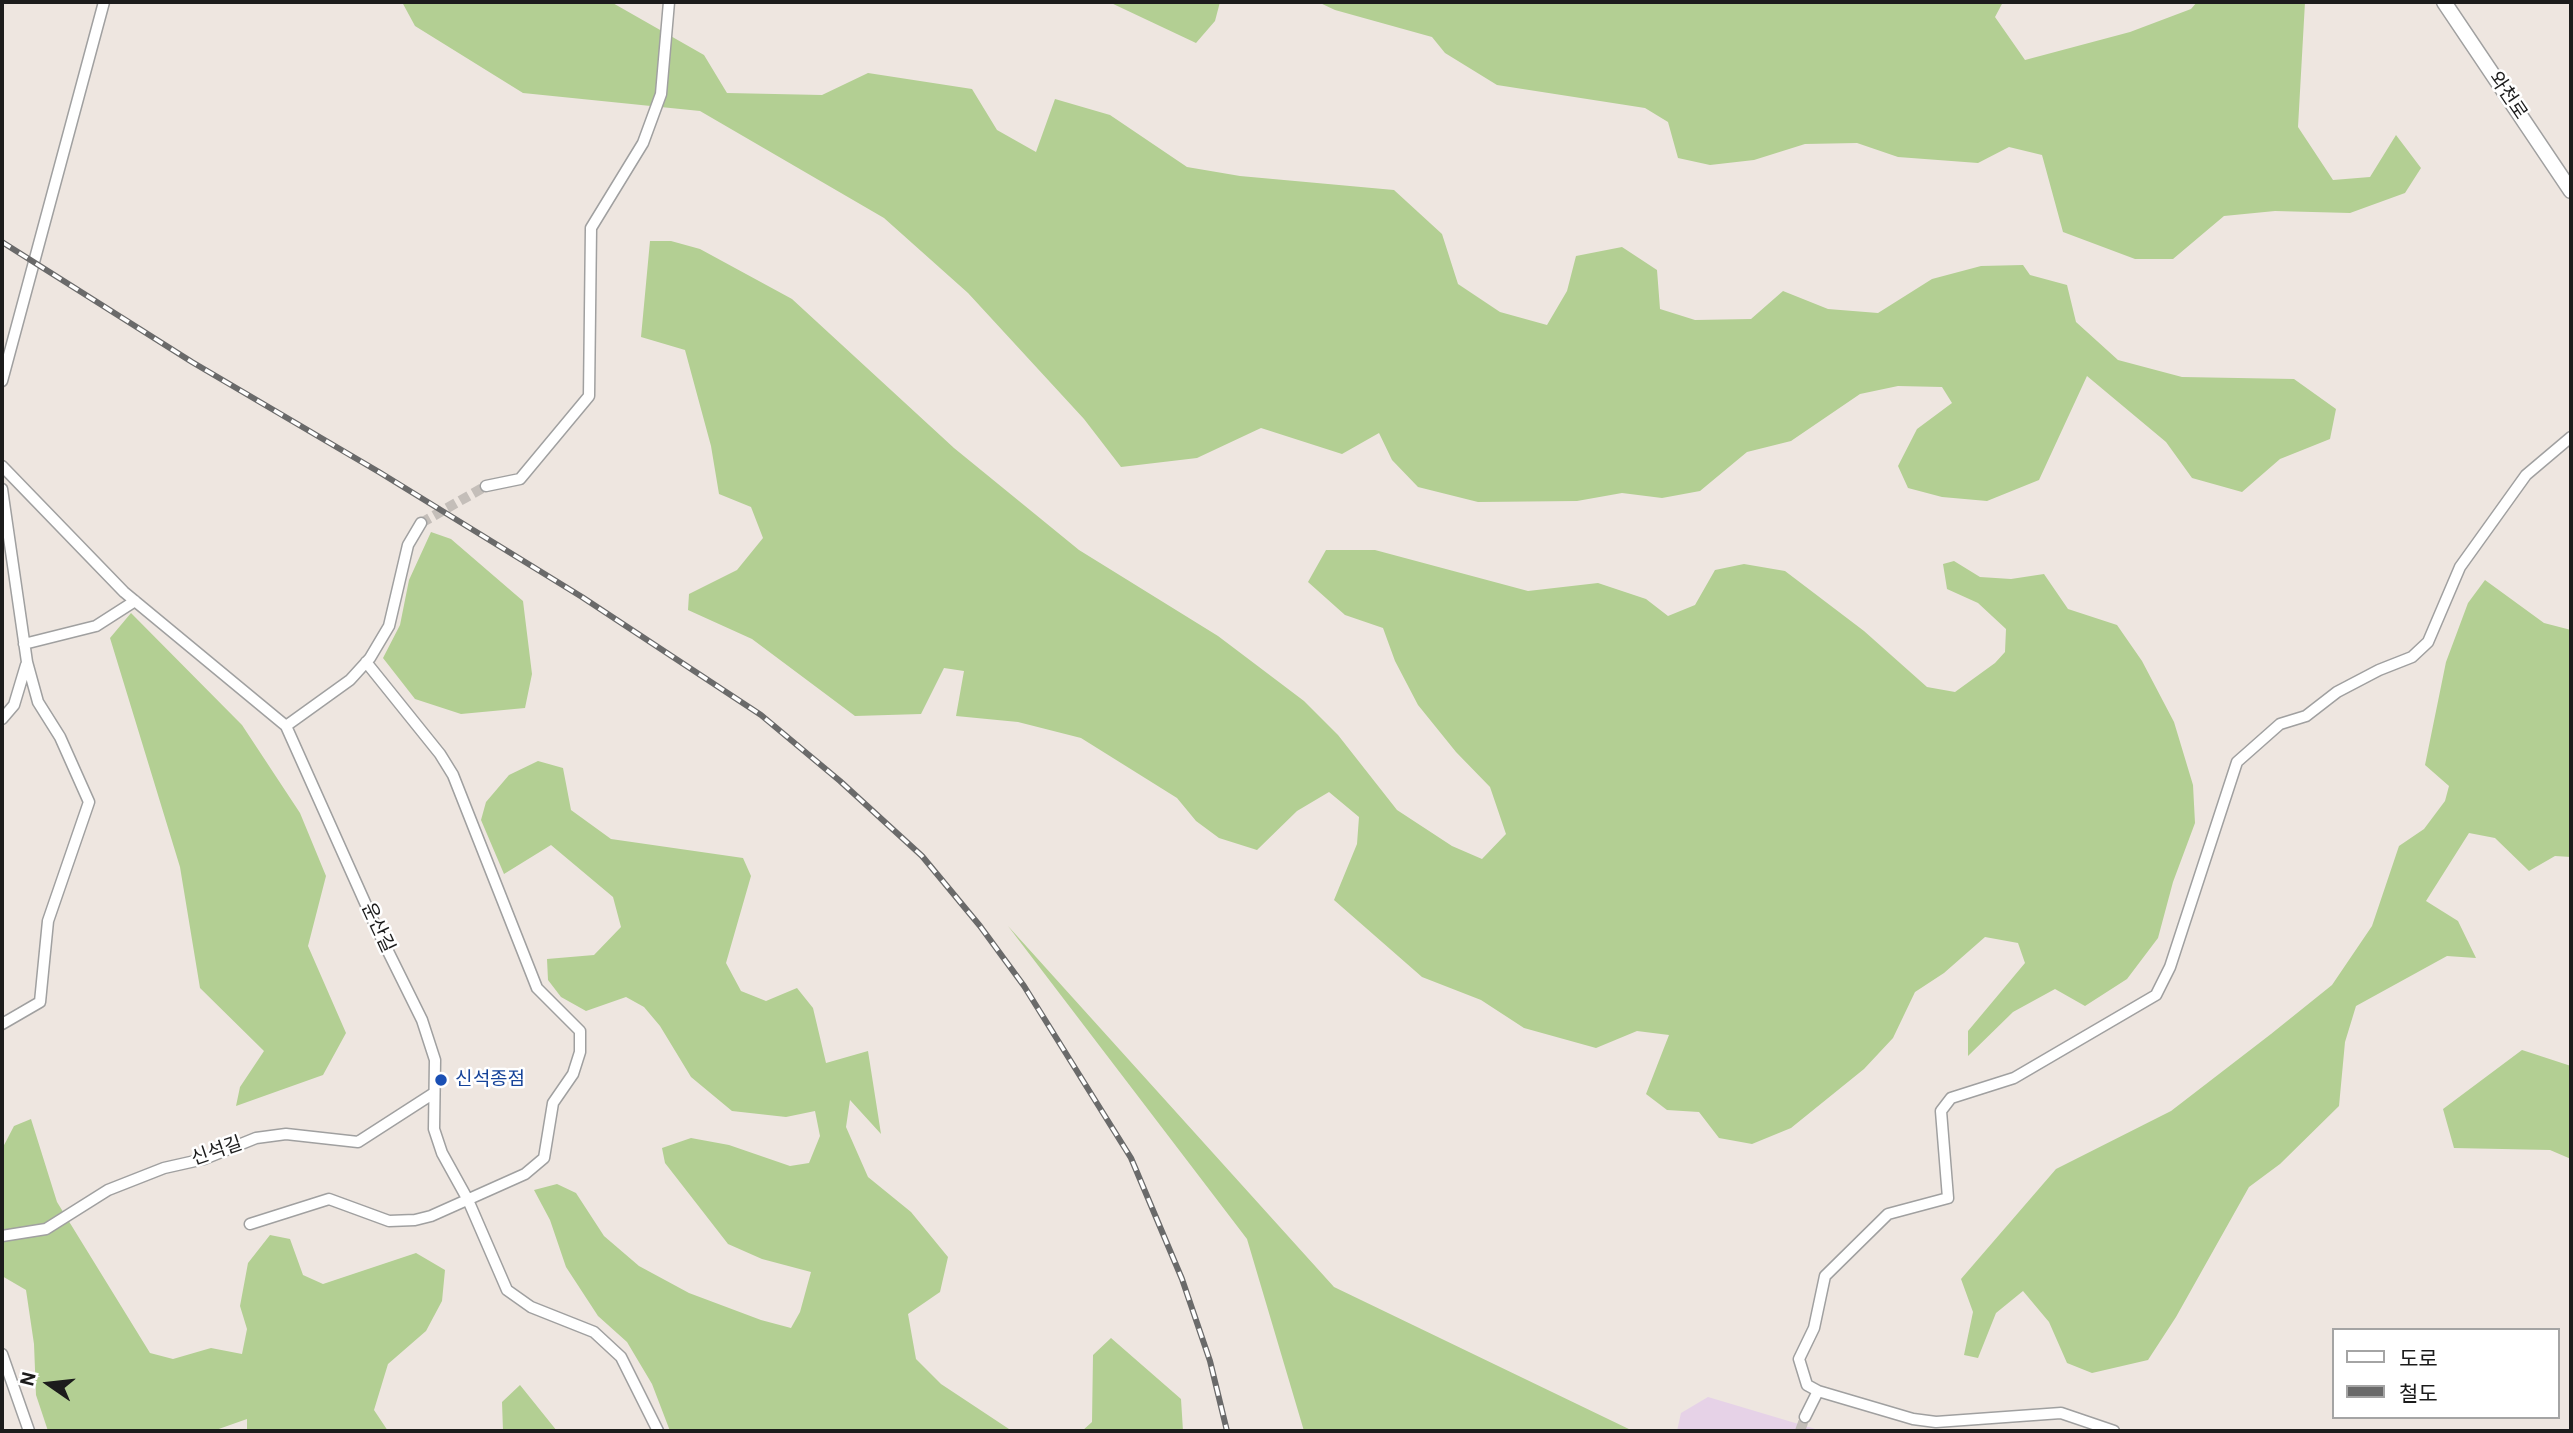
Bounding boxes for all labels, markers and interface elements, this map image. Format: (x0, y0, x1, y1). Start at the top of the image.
street label: 와천로 (2483, 68, 2531, 124)
street label: 운산길 (356, 899, 398, 957)
place label: 신석종점 (455, 1069, 525, 1091)
marker: 신석종점 (433, 1072, 449, 1088)
street label: 신석길 (188, 1133, 246, 1171)
legend (2332, 1328, 2559, 1419)
text: 도로 (2399, 1347, 2438, 1371)
north arrow (14, 1349, 84, 1419)
text: N (15, 1370, 41, 1388)
text: 철도 (2399, 1382, 2438, 1406)

